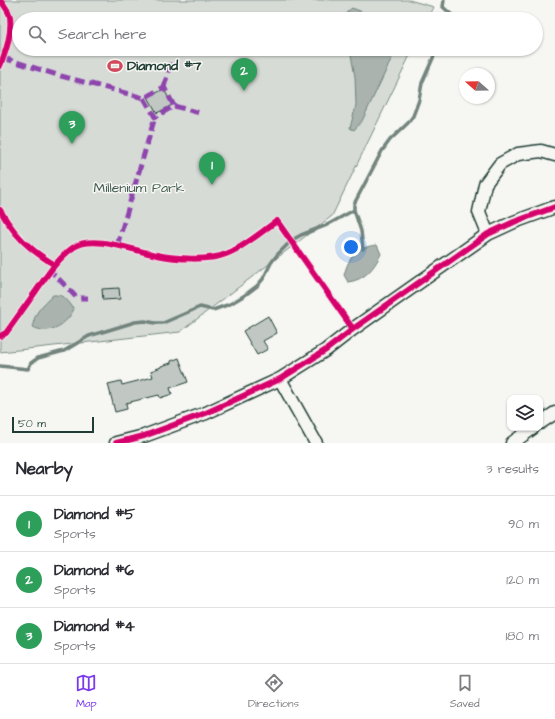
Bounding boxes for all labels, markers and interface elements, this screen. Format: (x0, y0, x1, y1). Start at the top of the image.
search box (12, 12, 543, 56)
icon: search (26, 23, 48, 45)
text: Search here (58, 24, 147, 45)
place label: Diamond #7 (127, 56, 202, 76)
sports icon: Diamond #7 (106, 57, 124, 75)
pin: 2 (231, 58, 257, 91)
north arrow (459, 68, 495, 104)
pin: 3 (59, 111, 85, 144)
pin: 1 (199, 152, 225, 185)
park label: Millenium Park (94, 178, 185, 198)
your location (341, 237, 361, 257)
map controls (507, 395, 543, 431)
button: layers (507, 395, 543, 431)
scale bar (12, 415, 94, 434)
text: 50 m (18, 416, 46, 431)
text: Nearby (16, 457, 73, 481)
text: 3 results (486, 460, 539, 478)
text: Diamond #5 (54, 504, 135, 525)
text: 1 (28, 515, 30, 533)
text: 90 m (508, 515, 539, 533)
text: Sports (54, 525, 96, 543)
text: Diamond #6 (54, 560, 134, 581)
text: 2 (25, 571, 33, 589)
text: 120 m (506, 571, 539, 589)
text: Sports (54, 581, 96, 599)
text: Diamond #4 (54, 616, 135, 637)
text: 3 (26, 627, 32, 645)
text: 180 m (505, 627, 539, 645)
text: Sports (54, 637, 96, 655)
tab: Map (75, 672, 97, 711)
tab: Directions (248, 672, 299, 711)
tab: Saved (450, 672, 480, 711)

